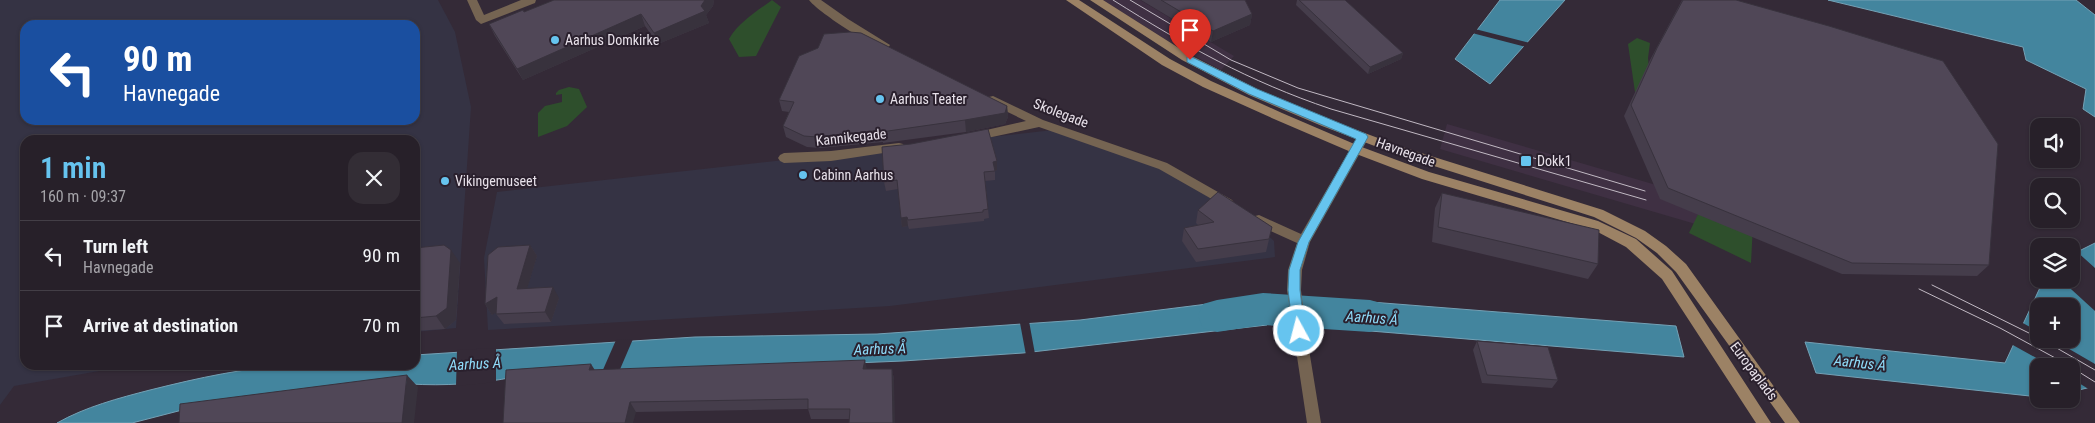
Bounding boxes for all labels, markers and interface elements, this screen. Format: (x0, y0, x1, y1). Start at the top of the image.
pin (1169, 9, 1211, 60)
icon: arrive (1176, 16, 1204, 44)
place label: Aarhus Domkirke (565, 32, 660, 48)
marker: Aarhus Domkirke (549, 34, 561, 46)
text: 90 m (123, 39, 192, 80)
icon: left (40, 40, 105, 105)
text: Havnegade (123, 81, 220, 106)
place label: Aarhus Teater (890, 91, 967, 107)
marker: Aarhus Teater (874, 93, 886, 105)
street label: Skolegade (1031, 95, 1091, 131)
map controls (2030, 118, 2080, 408)
button: sound (2030, 118, 2080, 168)
street label: Kannikegade (815, 125, 888, 149)
street label: Havnegade (1374, 134, 1438, 170)
text: 1 min (40, 150, 106, 185)
button: close (348, 152, 400, 204)
place label: Dokk1 (1537, 153, 1572, 169)
marker: Dokk1 (1519, 154, 1533, 168)
place label: Cabinn Aarhus (813, 167, 894, 183)
marker: Cabinn Aarhus (797, 169, 809, 181)
place label: Vikingemuseet (455, 173, 537, 189)
marker: Vikingemuseet (439, 175, 451, 187)
button: search (2030, 178, 2080, 228)
text: 160 m · 09:37 (40, 187, 126, 206)
text: Turn left (83, 235, 148, 258)
button: layers (2030, 238, 2080, 288)
icon: left (40, 242, 68, 270)
text: 90 m (363, 244, 400, 267)
text: Havnegade (83, 258, 154, 277)
button: + (2030, 298, 2080, 348)
position arrow (1272, 304, 1324, 356)
water label: Aarhus Å (1344, 307, 1399, 329)
icon: arrive (40, 312, 68, 340)
text: Arrive at destination (83, 314, 238, 337)
text: 70 m (363, 314, 400, 337)
water label: Aarhus Å (853, 339, 906, 359)
street label: Europaplads (1727, 339, 1781, 403)
water label: Aarhus Å (1832, 351, 1887, 375)
water label: Aarhus Å (447, 354, 502, 374)
button: − (2030, 358, 2080, 408)

